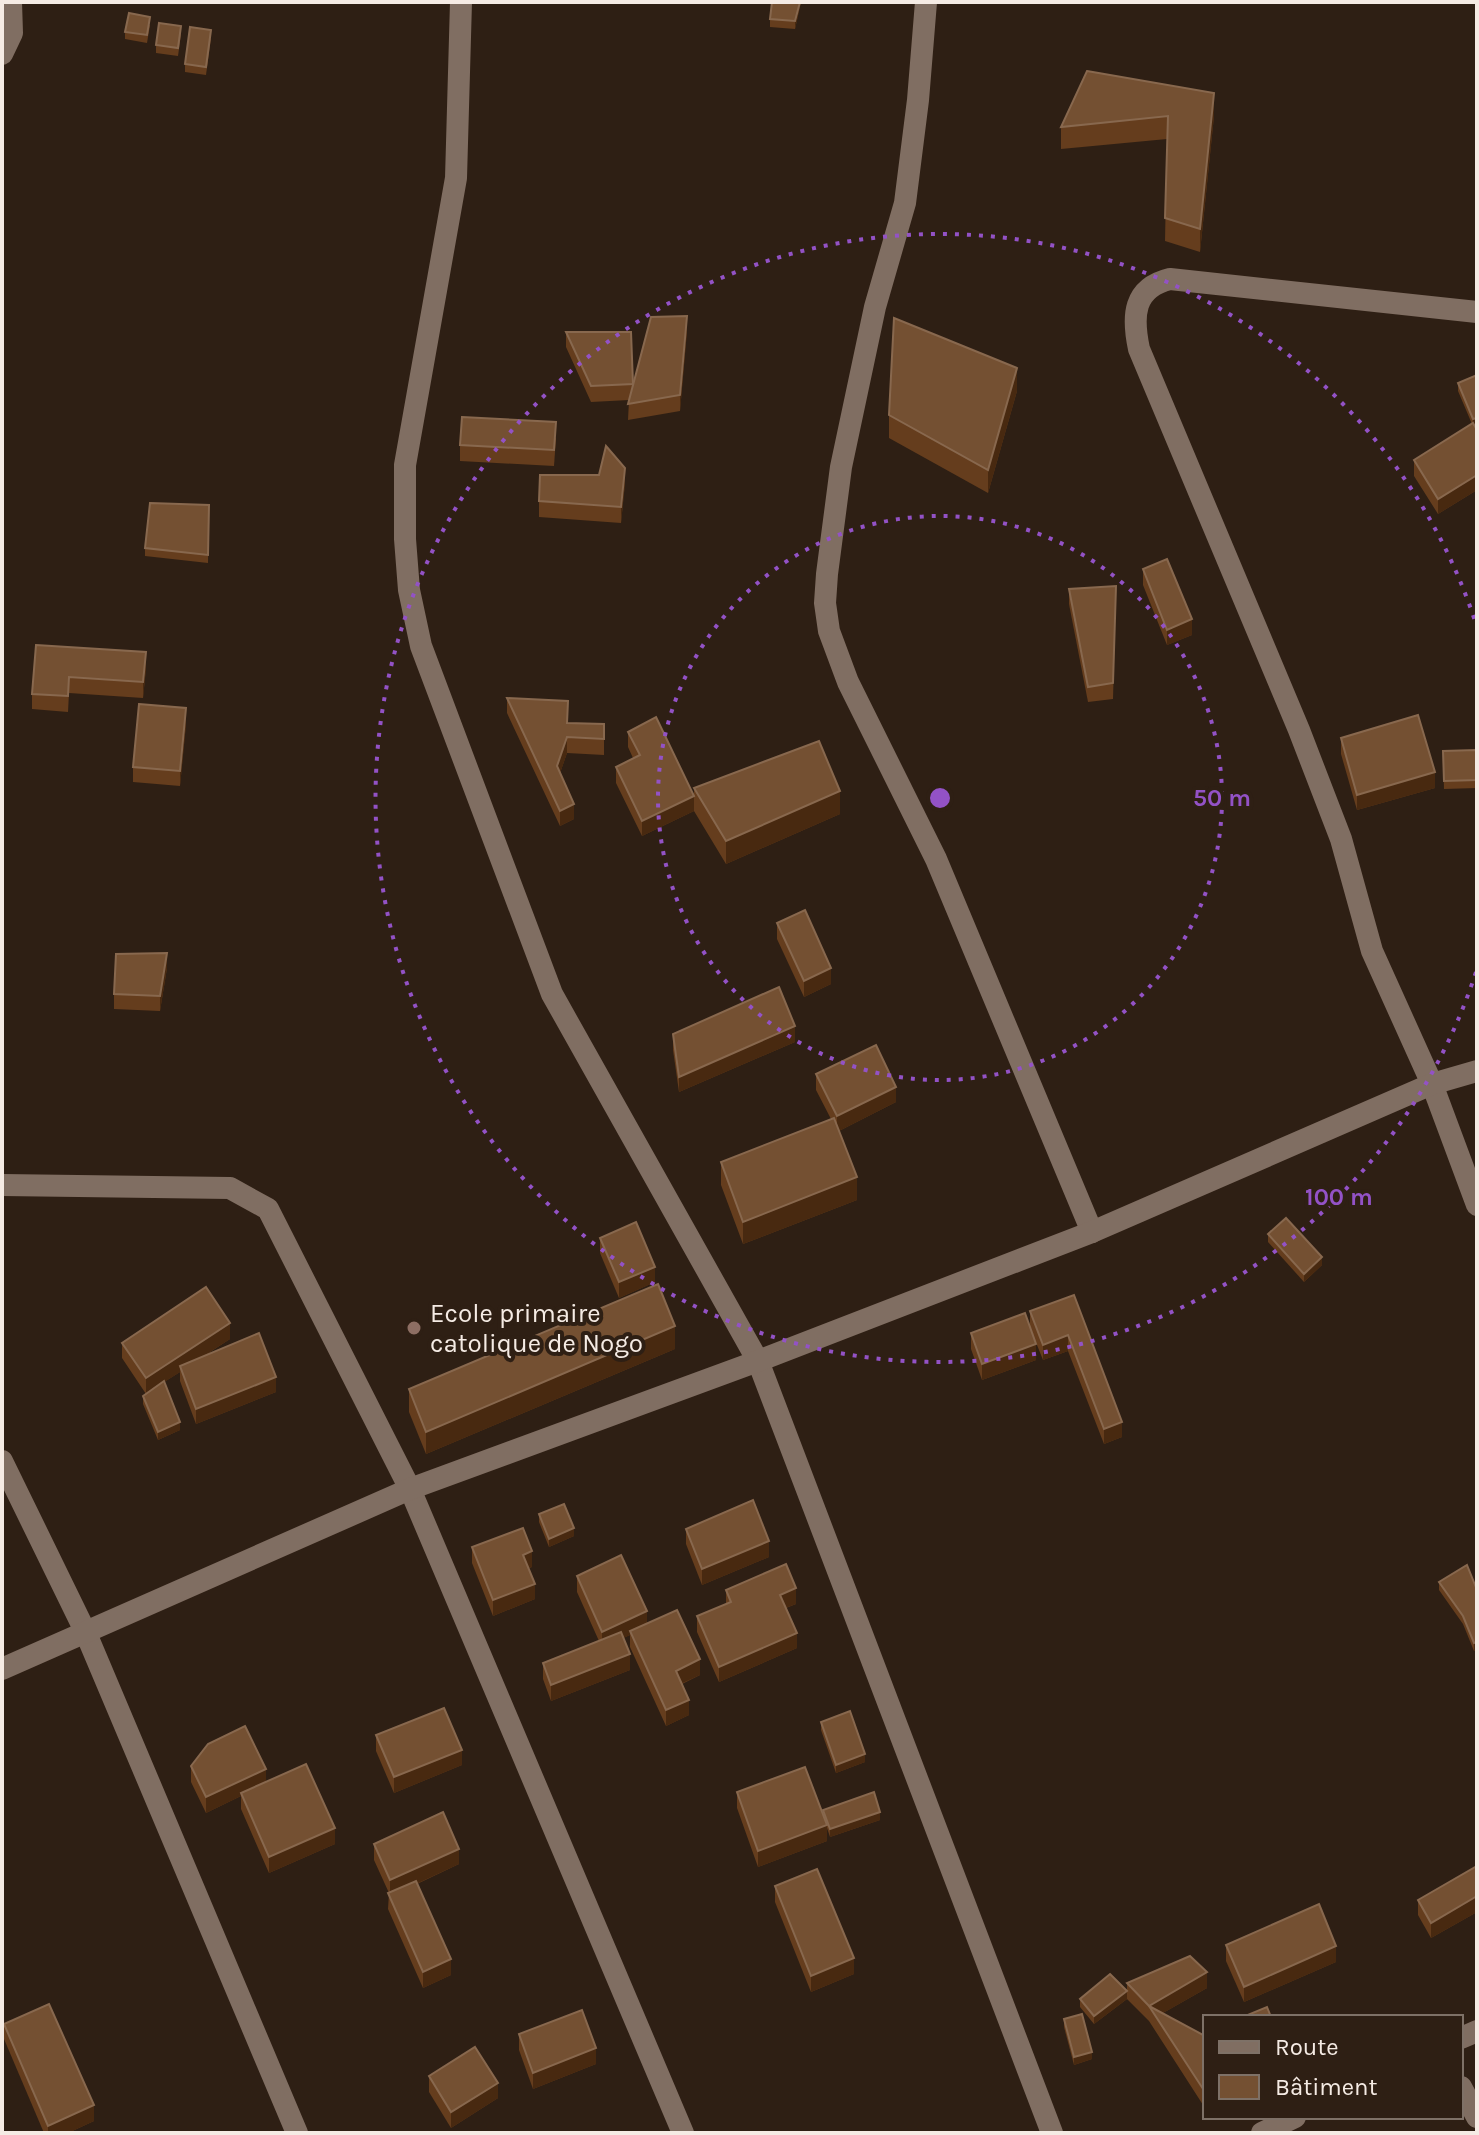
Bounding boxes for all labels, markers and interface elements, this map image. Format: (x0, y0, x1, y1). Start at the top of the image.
centre of rings (926, 784, 954, 812)
text: 50 m (1193, 784, 1251, 812)
text: 100 m (1305, 1183, 1373, 1211)
place label: Ecole primaire catolique de Nogo (430, 1298, 643, 1359)
marker: Ecole primaire catolique de Nogo (405, 1319, 423, 1337)
legend (1203, 2015, 1463, 2119)
text: Route (1275, 2033, 1339, 2061)
text: Bâtiment (1275, 2073, 1378, 2101)

